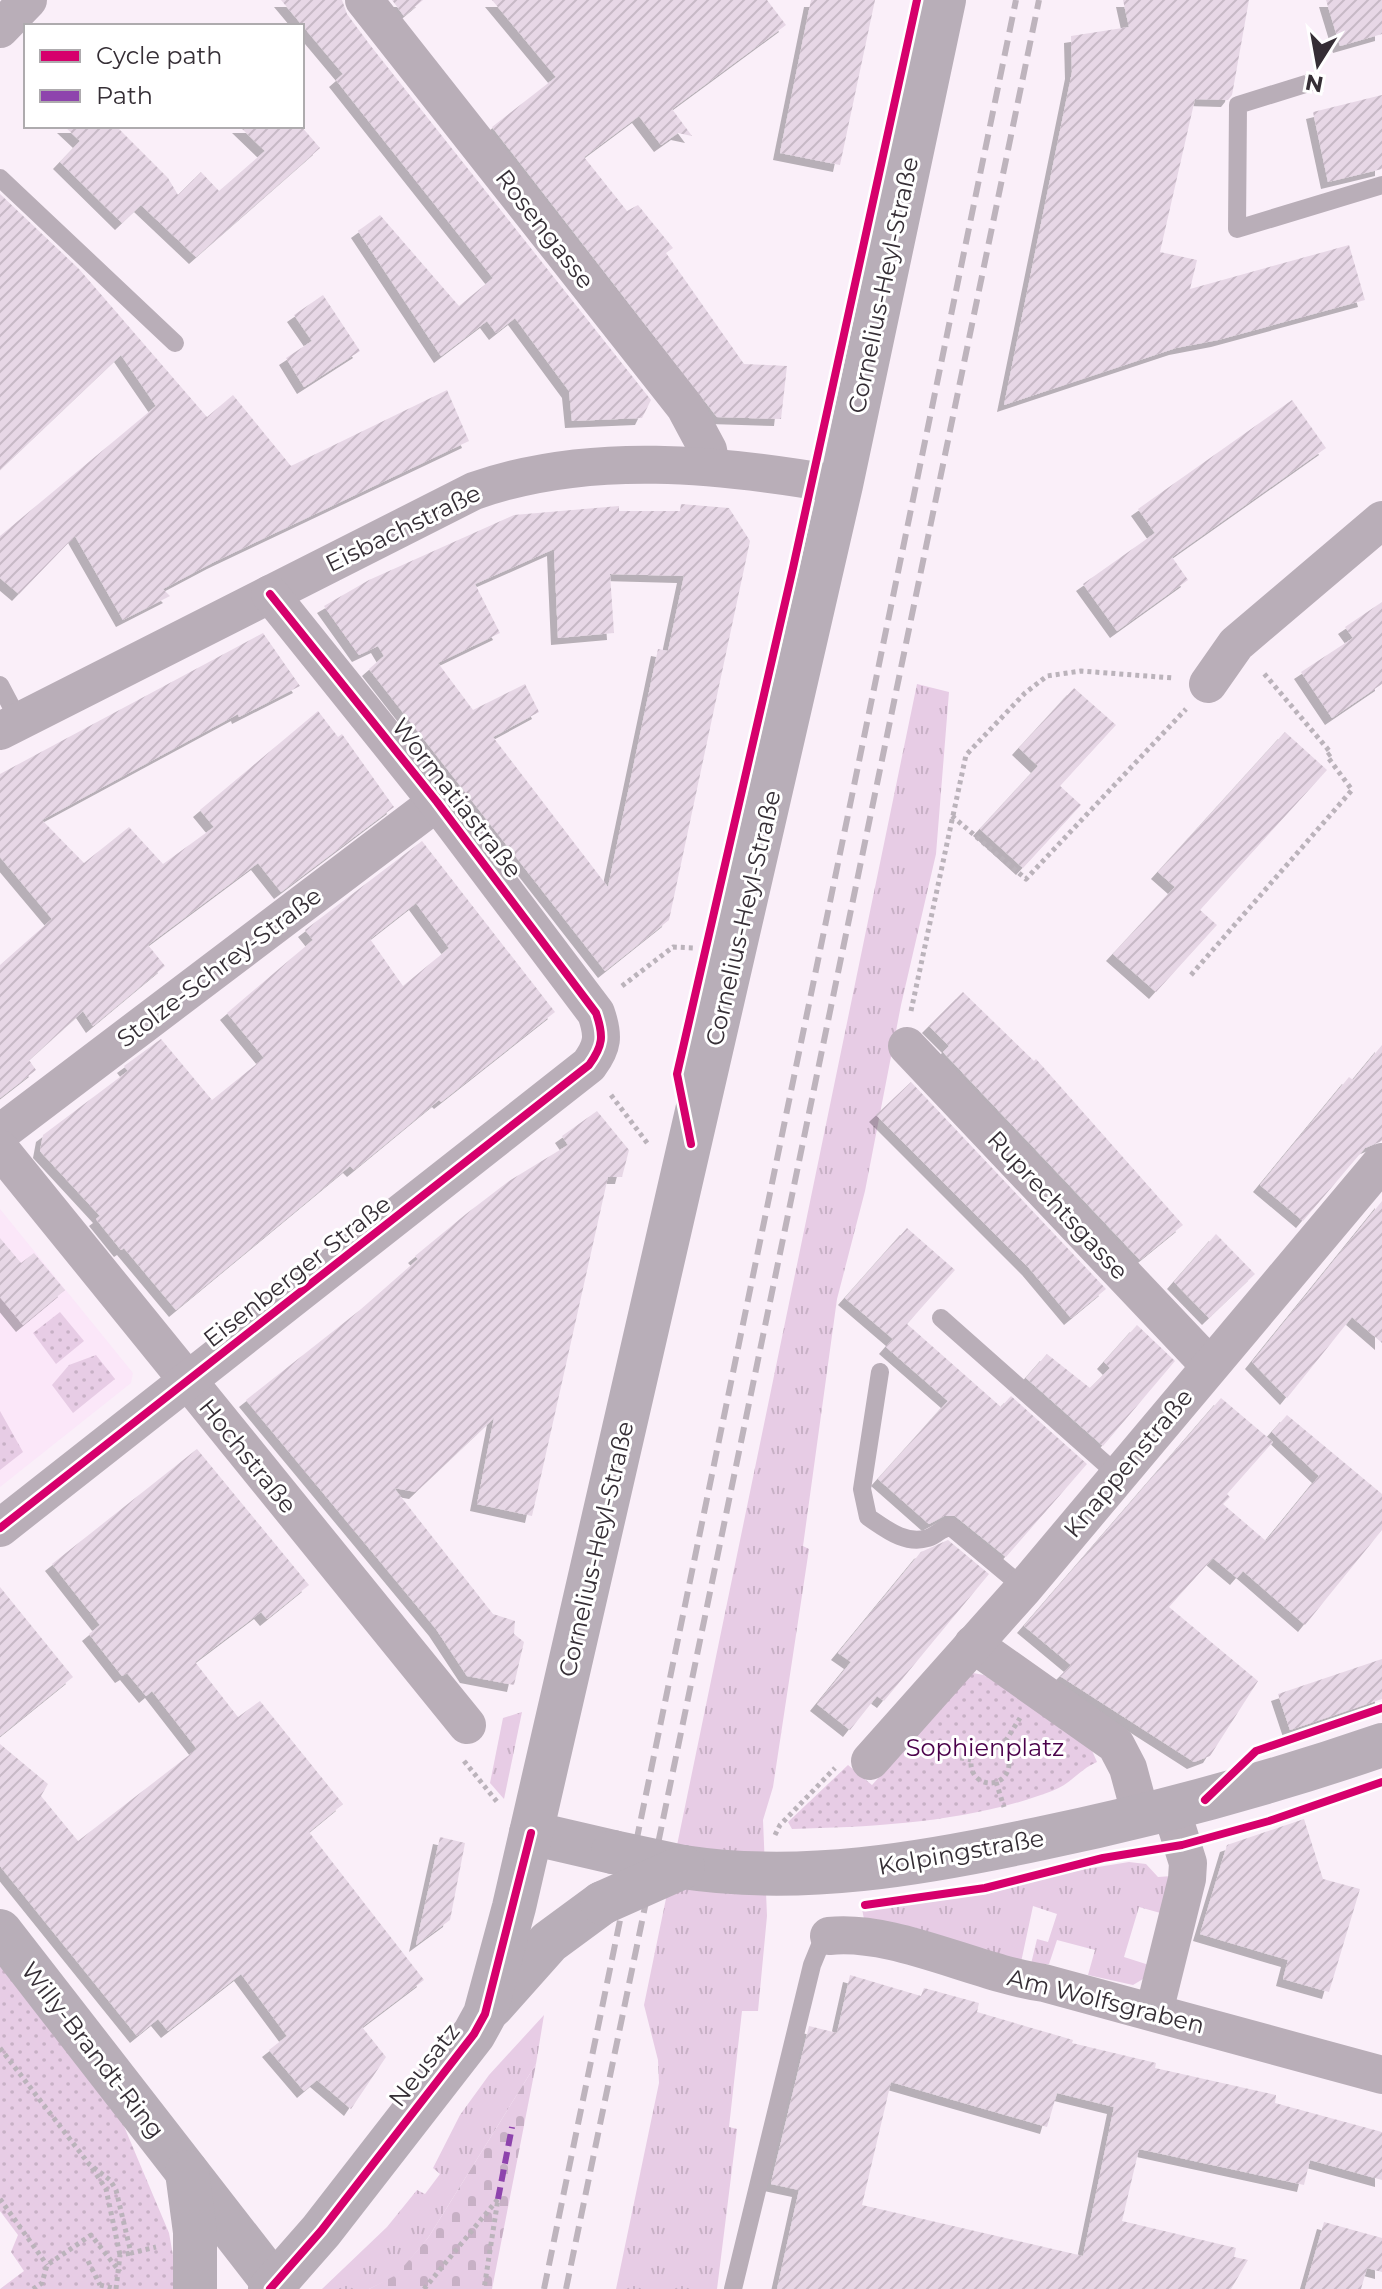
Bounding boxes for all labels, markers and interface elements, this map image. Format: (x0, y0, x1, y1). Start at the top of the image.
legend (24, 24, 304, 128)
north arrow (1278, 24, 1358, 104)
text: Cycle path (96, 41, 223, 70)
text: N (1303, 68, 1326, 98)
text: Path (96, 81, 153, 110)
street label: Cornelius-Heyl-Straße (842, 154, 924, 416)
street label: Rosengasse (489, 164, 601, 294)
street label: Eisbachstraße (321, 478, 485, 578)
street label: Wormatiastraße (386, 712, 528, 884)
street label: Cornelius-Heyl-Straße (699, 787, 787, 1049)
street label: Stolze-Schrey-Straße (111, 881, 327, 1053)
street label: Ruprechtsgasse (982, 1125, 1134, 1285)
street label: Eisenberger Straße (198, 1189, 396, 1353)
street label: Knappenstraße (1057, 1383, 1199, 1543)
street label: Hochstraße (193, 1393, 303, 1519)
street label: Cornelius-Heyl-Straße (552, 1418, 640, 1680)
park label: Sophienplatz (906, 1733, 1064, 1762)
street label: Kolpingstraße (876, 1823, 1046, 1881)
street label: Willy-Brandt-Ring (15, 1956, 171, 2144)
street label: Am Wolfsgraben (1005, 1963, 1207, 2039)
street label: Neusatz (382, 2017, 466, 2113)

